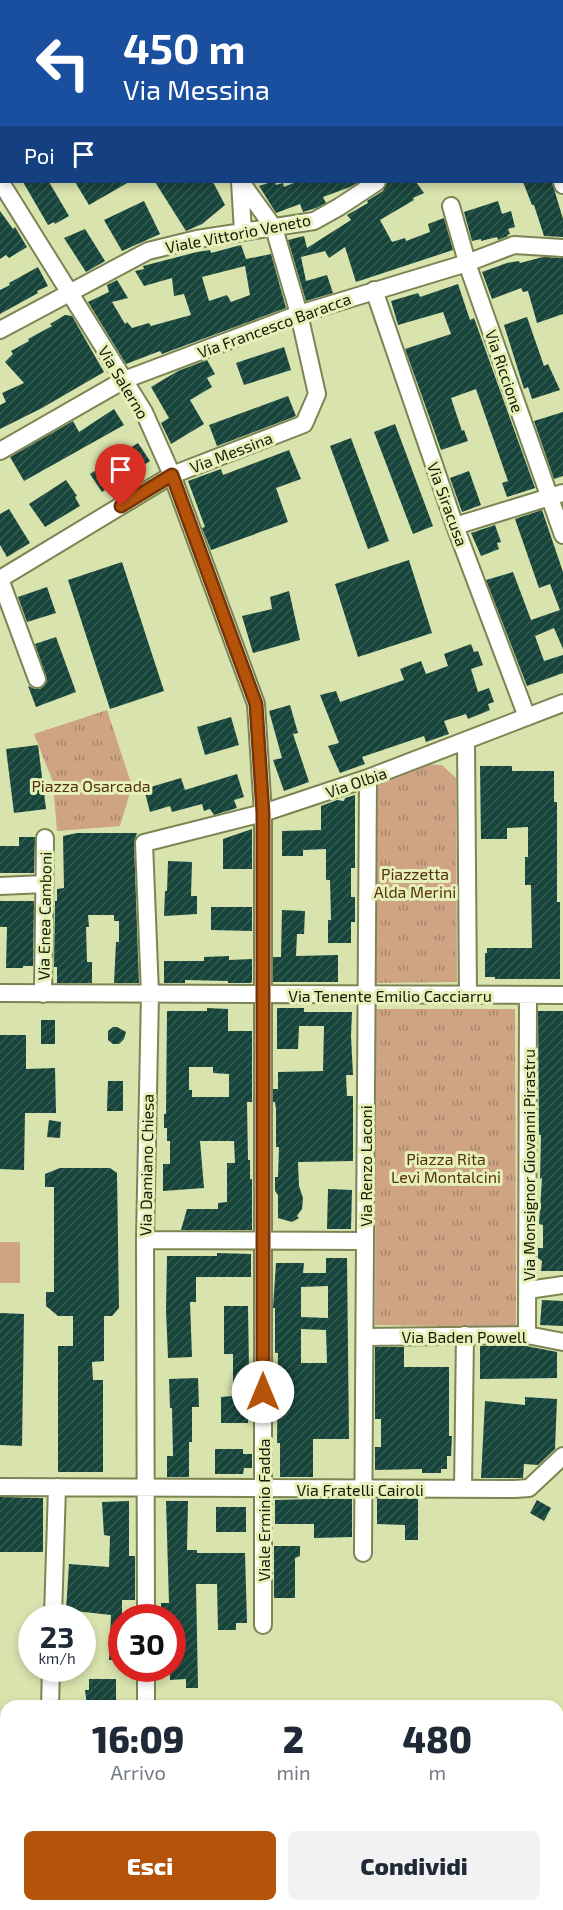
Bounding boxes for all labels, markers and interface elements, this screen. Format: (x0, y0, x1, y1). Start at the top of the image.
text: 450 m (123, 22, 246, 72)
icon: left (24, 24, 102, 102)
text: Via Messina (123, 73, 270, 105)
icon: arrive (67, 138, 100, 171)
text: Poi (24, 142, 55, 168)
street label: Viale Vittorio Veneto (164, 210, 312, 256)
street label: Via Francesco Baracca (195, 288, 353, 362)
street label: Via Riccione (482, 327, 528, 415)
street label: Via Salerno (95, 342, 153, 422)
street label: Via Messina (187, 428, 275, 476)
pin (95, 444, 146, 506)
icon: arrive (104, 453, 137, 486)
street label: Via Siracusa (424, 459, 472, 549)
street label: Via Olbia (323, 763, 389, 801)
park label: Piazza Osarcada (31, 776, 151, 795)
street label: Via Enea Camboni (33, 852, 55, 980)
park label: Piazzetta Alda Merini (374, 864, 456, 901)
street label: Via Tenente Emilio Cacciarru (288, 986, 492, 1005)
street label: Via Monsignor Giovanni Pirastru (519, 1049, 538, 1281)
street label: Via Damiano Chiesa (135, 1094, 157, 1236)
street label: Via Renzo Laconi (356, 1105, 375, 1227)
park label: Piazza Rita Levi Montalcini (391, 1149, 501, 1186)
street label: Via Baden Powell (401, 1327, 527, 1346)
position arrow (231, 1360, 295, 1424)
street label: Viale Erminio Fadda (254, 1439, 273, 1581)
street label: Via Fratelli Cairoli (296, 1480, 424, 1499)
speed limit sign: 30 (108, 1604, 186, 1682)
text: 23 (40, 1618, 74, 1654)
text: km/h (38, 1649, 76, 1667)
text: 16:09 (92, 1717, 184, 1760)
text: 2 (283, 1717, 304, 1760)
text: 480 (403, 1717, 472, 1760)
text: Arrivo (111, 1760, 166, 1784)
text: min (276, 1760, 311, 1784)
text: m (428, 1760, 446, 1784)
button: Esci (24, 1831, 276, 1900)
button: Condividi (288, 1831, 540, 1900)

